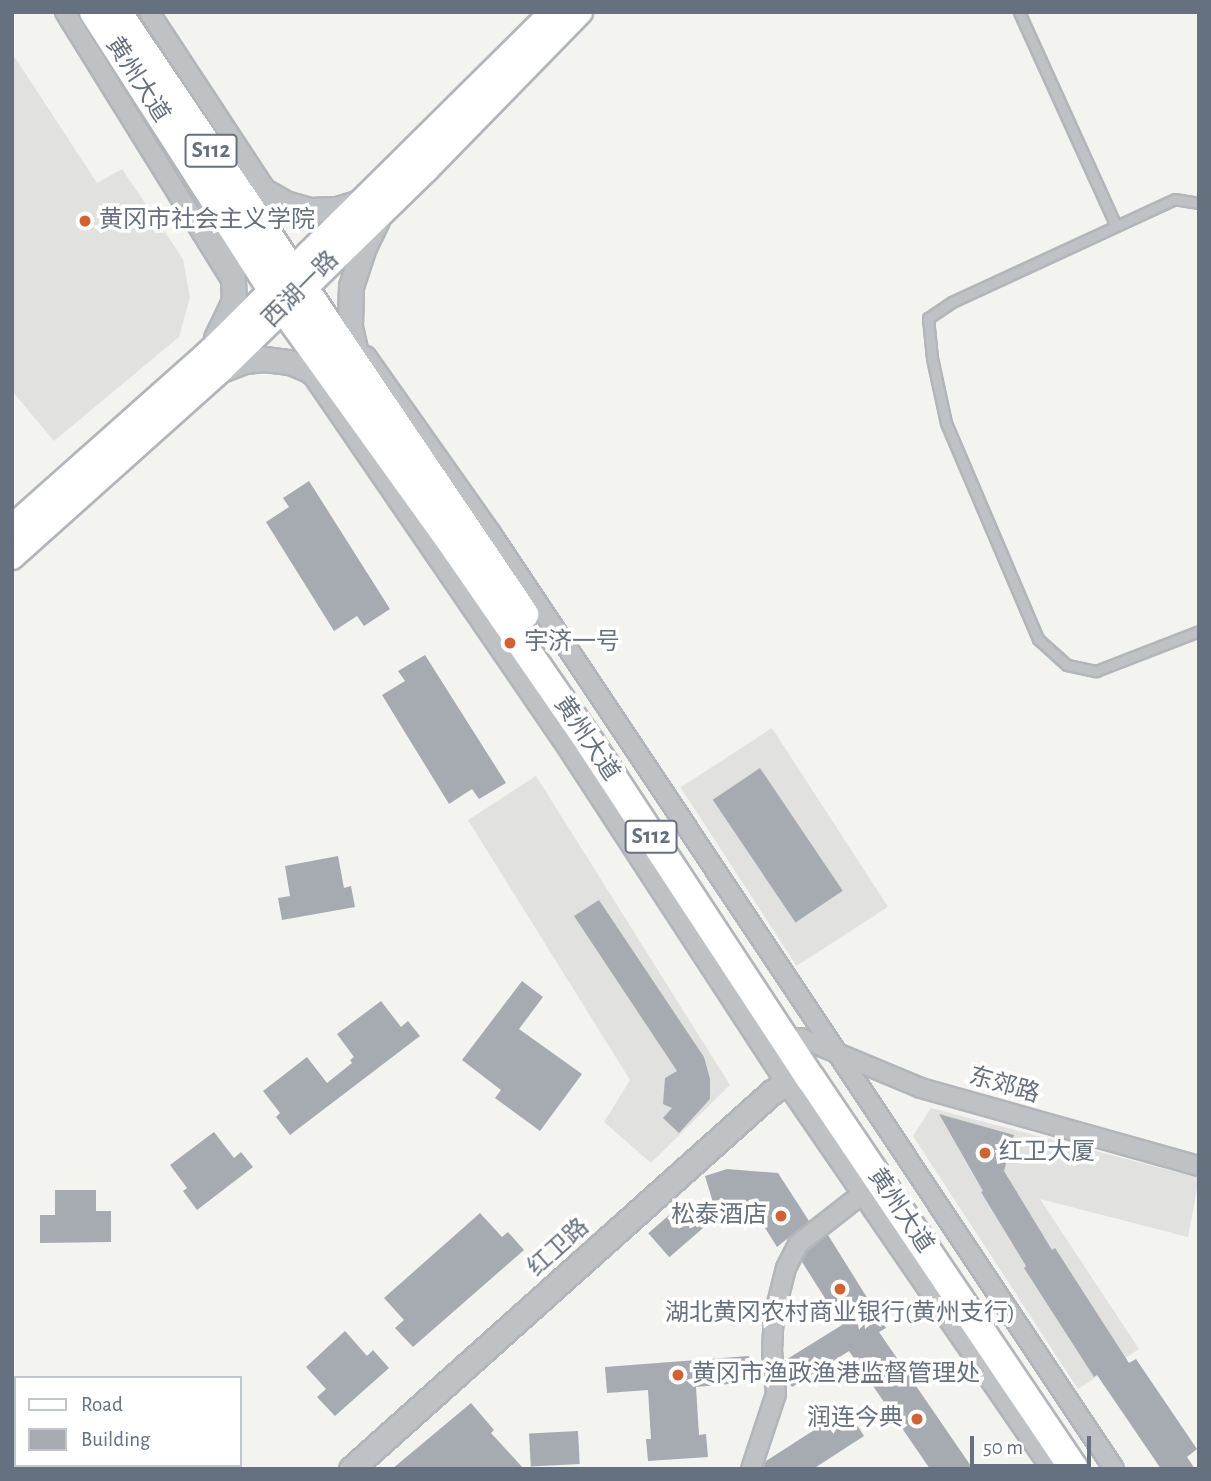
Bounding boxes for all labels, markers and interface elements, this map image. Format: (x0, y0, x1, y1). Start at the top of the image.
street label: 黄州大道 (99, 32, 175, 128)
road number: S112 (183, 132, 239, 170)
place label: 黄冈市社会主义学院 (99, 207, 315, 235)
marker: 黄冈市社会主义学院 (77, 213, 93, 229)
street label: 西湖一路 (257, 246, 345, 334)
place label: 宇济一号 (524, 629, 620, 657)
marker: 宇济一号 (502, 635, 518, 651)
street label: 黄州大道 (547, 691, 625, 787)
road number: S112 (623, 818, 679, 856)
street label: 东郊路 (965, 1062, 1043, 1110)
place label: 红卫大厦 (999, 1139, 1095, 1167)
marker: 红卫大厦 (977, 1145, 993, 1161)
street label: 黄州大道 (861, 1163, 939, 1259)
place label: 松泰酒店 (671, 1202, 767, 1230)
marker: 松泰酒店 (773, 1208, 789, 1224)
street label: 红卫路 (523, 1213, 595, 1283)
marker: 湖北黄冈农村商业银行(黄州支行) (832, 1281, 848, 1297)
place label: 湖北黄冈农村商业银行(黄州支行) (665, 1300, 1015, 1328)
place label: 黄冈市渔政渔港监督管理处 (692, 1361, 980, 1389)
marker: 黄冈市渔政渔港监督管理处 (670, 1367, 686, 1383)
legend (14, 1376, 242, 1467)
text: Road (81, 1394, 123, 1415)
place label: 润连今典 (807, 1405, 903, 1433)
marker: 润连今典 (909, 1411, 925, 1427)
scale bar (973, 1422, 1094, 1466)
text: Building (81, 1429, 150, 1450)
text: 50 m (983, 1437, 1023, 1458)

